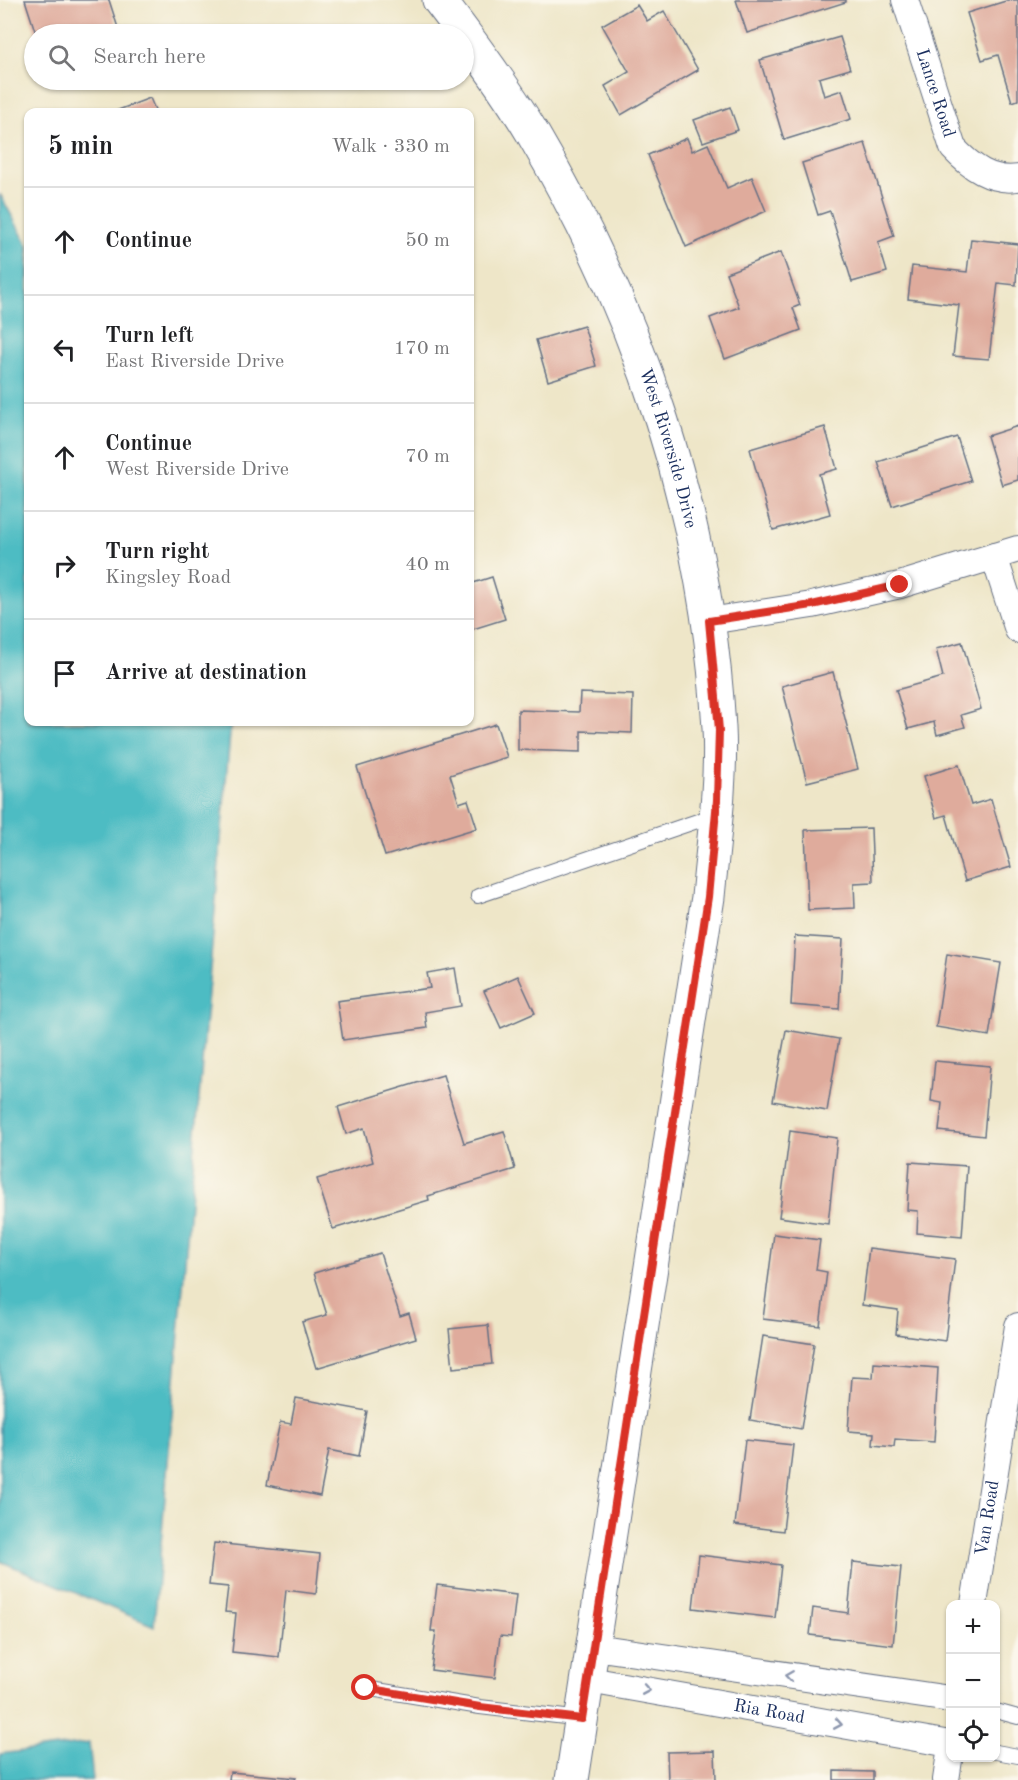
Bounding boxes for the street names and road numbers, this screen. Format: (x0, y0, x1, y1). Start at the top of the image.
street label: Lance Road (912, 47, 958, 140)
street label: West Riverside Drive (636, 366, 700, 530)
street label: Van Road (973, 1479, 1002, 1557)
street label: Ria Road (732, 1697, 806, 1727)

